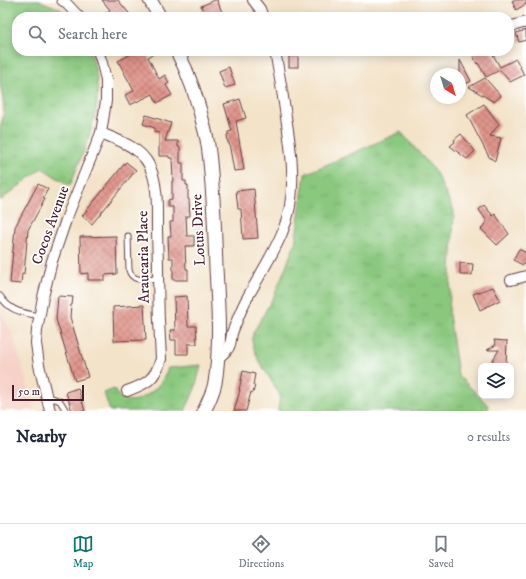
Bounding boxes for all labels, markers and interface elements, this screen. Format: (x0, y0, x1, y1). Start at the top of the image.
search box (12, 12, 514, 56)
icon: search (26, 23, 48, 45)
text: Search here (58, 25, 127, 44)
north arrow (430, 68, 466, 104)
street label: Cocos Avenue (27, 183, 74, 267)
street label: Lotus Drive (187, 194, 210, 266)
street label: Araucaria Place (133, 210, 154, 304)
map controls (478, 363, 514, 399)
button: layers (478, 363, 514, 399)
scale bar (12, 383, 84, 402)
text: 50 m (18, 385, 40, 399)
text: Nearby (16, 426, 66, 448)
text: 0 results (467, 429, 510, 445)
tab: Map (72, 533, 94, 571)
tab: Directions (239, 533, 284, 571)
tab: Saved (429, 533, 454, 571)

